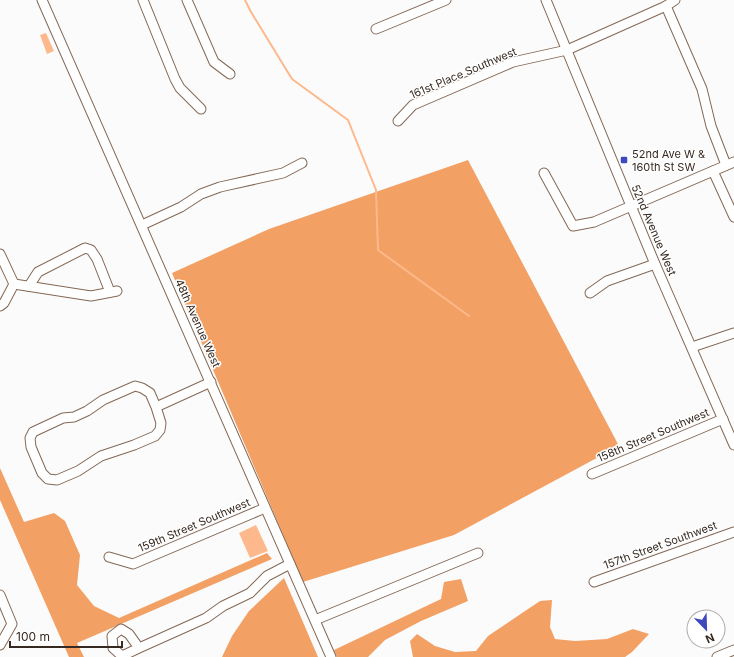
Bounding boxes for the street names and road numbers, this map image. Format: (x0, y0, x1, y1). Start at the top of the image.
street label: 161st Place Southwest (407, 44, 519, 102)
street label: 52nd Avenue West (628, 182, 680, 278)
street label: 48th Avenue West (172, 277, 224, 370)
street label: 158th Street Southwest (595, 405, 711, 465)
street label: 159th Street Southwest (136, 495, 252, 555)
street label: 157th Street Southwest (601, 518, 719, 572)

